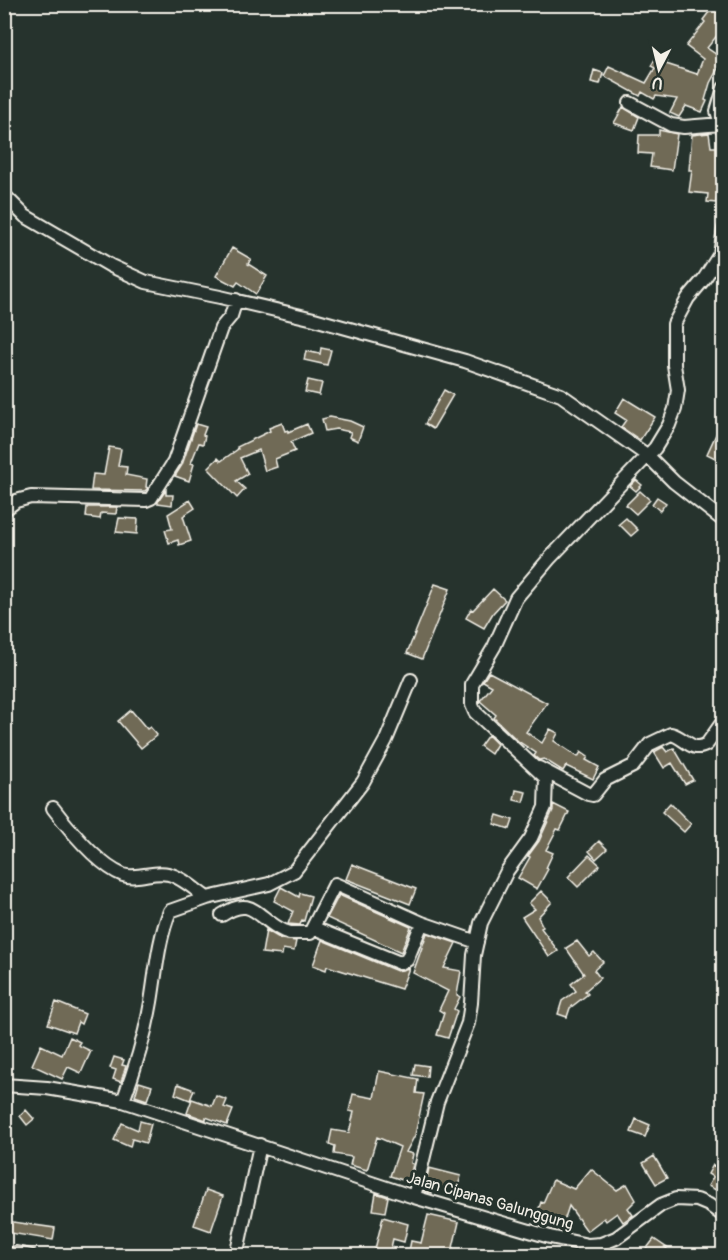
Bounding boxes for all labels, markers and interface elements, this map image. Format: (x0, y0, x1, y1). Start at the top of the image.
north arrow (629, 39, 689, 99)
text: U (650, 72, 664, 93)
street label: Jalan Cipanas Galunggung (404, 1168, 576, 1234)

